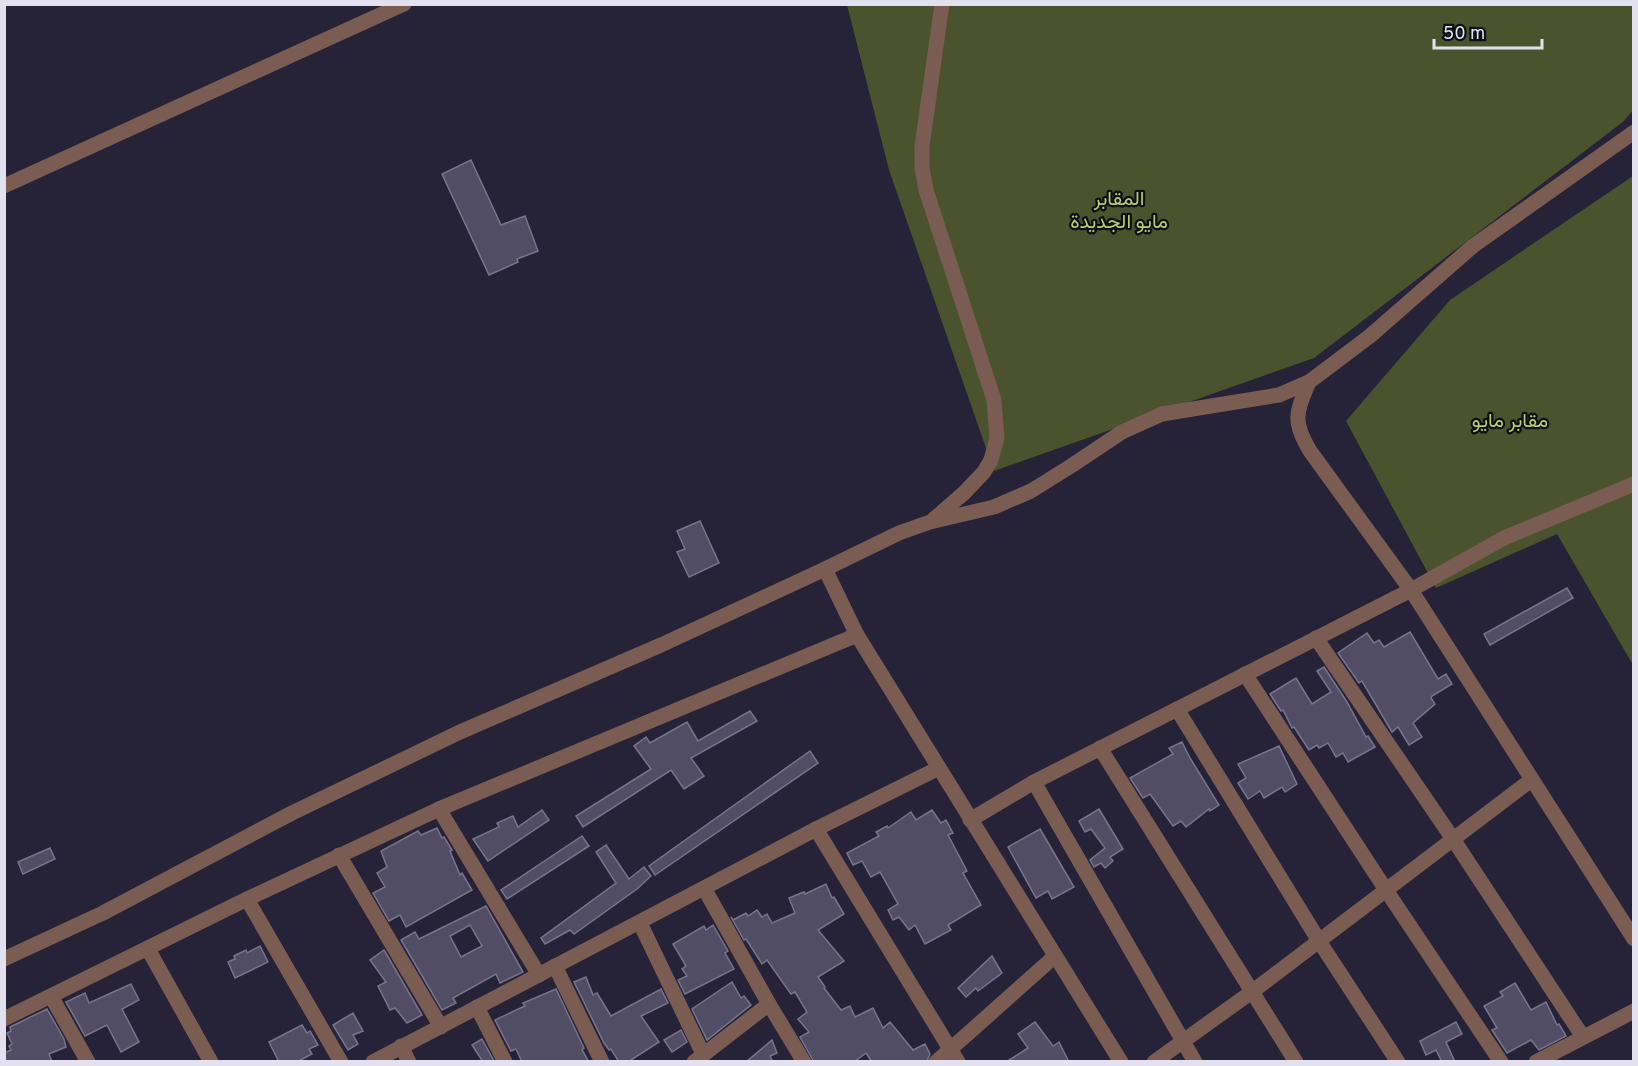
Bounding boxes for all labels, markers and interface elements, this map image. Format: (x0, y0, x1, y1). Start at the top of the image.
scale bar (1434, 12, 1542, 50)
text: 50 m (1443, 23, 1485, 46)
park label: المقابر مايو الجديدة (1070, 187, 1168, 236)
park label: مقابر مايو (1472, 409, 1548, 435)

